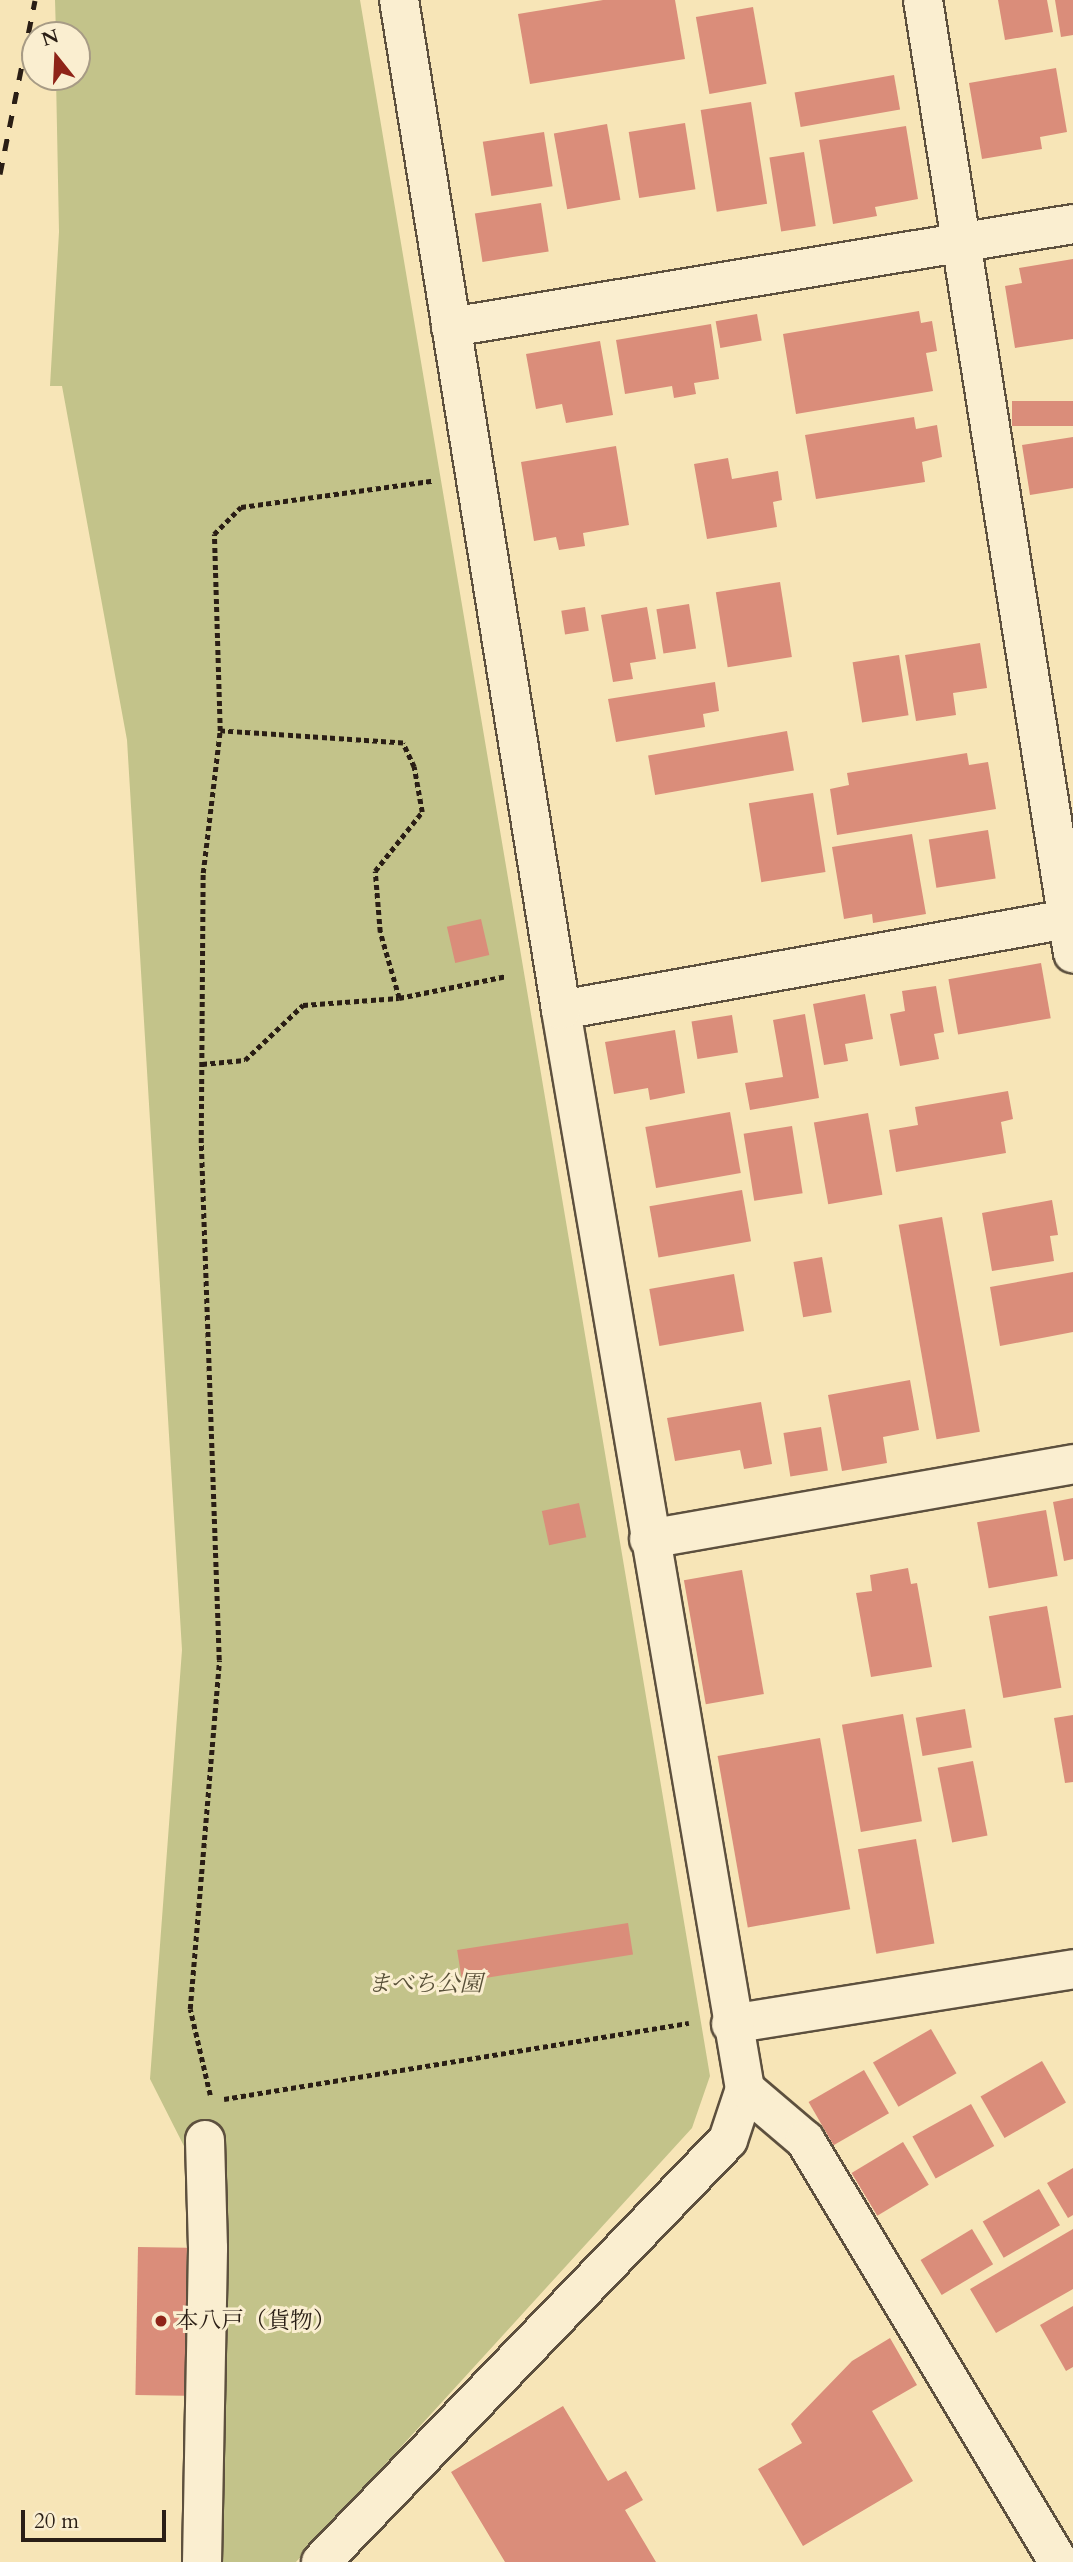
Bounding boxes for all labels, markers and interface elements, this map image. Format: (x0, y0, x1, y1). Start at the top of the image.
north arrow (21, 21, 91, 91)
text: N (38, 23, 62, 53)
park label: まべち公園 (368, 1970, 482, 1998)
place label: 本八戸（貨物） (175, 2307, 336, 2335)
marker: 本八戸（貨物） (153, 2313, 169, 2329)
scale bar (24, 2496, 170, 2540)
text: 20 m (34, 2507, 79, 2536)

